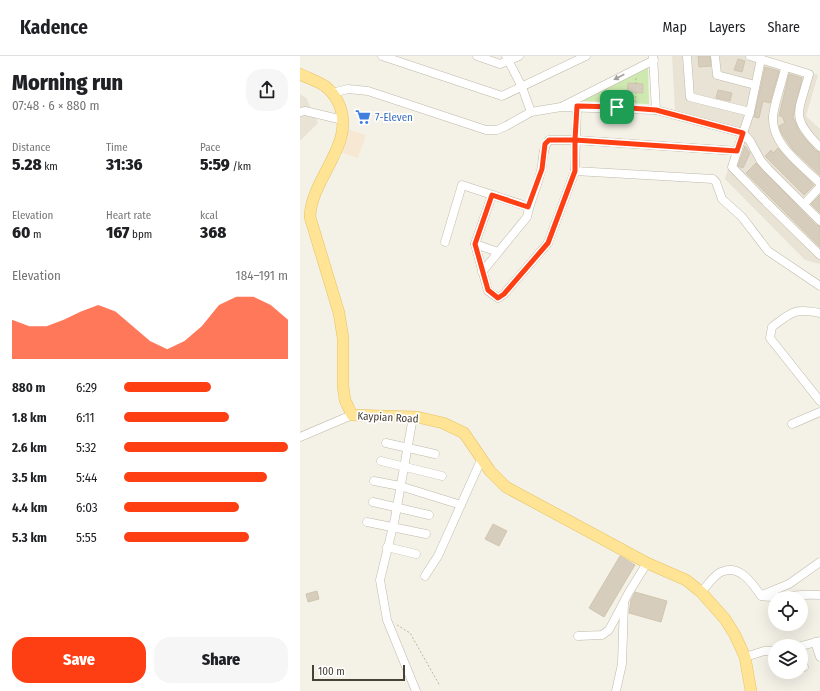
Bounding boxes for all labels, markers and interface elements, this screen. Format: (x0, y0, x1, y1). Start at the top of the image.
text: Kadence (20, 16, 88, 39)
text: Map (663, 19, 687, 36)
text: Layers (709, 19, 745, 36)
text: Share (767, 19, 800, 36)
text: Morning run (12, 69, 123, 96)
button: share (246, 69, 288, 111)
one-way arrow (613, 74, 625, 81)
pin (600, 90, 634, 124)
icon: arrive (606, 96, 628, 118)
text: 07:48 · 6 × 880 m (12, 98, 99, 113)
supermarket icon: 7-Eleven (354, 108, 372, 126)
place label: 7-Eleven (375, 111, 413, 124)
text: Distance (12, 141, 51, 154)
text: Time (106, 141, 128, 154)
text: Pace (200, 141, 221, 154)
text: 5.28 (12, 154, 42, 175)
text: 31:36 (106, 154, 143, 175)
text: 5:59 (200, 154, 230, 175)
text: km (42, 160, 58, 173)
text: /km (230, 160, 251, 173)
text: Elevation (12, 209, 53, 222)
text: Heart rate (106, 209, 151, 222)
text: kcal (200, 209, 218, 222)
text: 60 (12, 222, 30, 243)
text: 167 (106, 222, 129, 243)
text: 368 (200, 222, 226, 243)
text: m (30, 228, 42, 241)
text: bpm (129, 228, 152, 241)
text: Elevation (12, 268, 61, 283)
text: 184–191 m (236, 268, 288, 283)
text: 880 m (12, 380, 45, 395)
text: 6:29 (76, 380, 97, 395)
street label: Kaypian Road (357, 409, 419, 426)
text: 1.8 km (12, 410, 47, 425)
text: 6:11 (76, 410, 95, 425)
text: 2.6 km (12, 440, 47, 455)
text: 5:32 (76, 440, 96, 455)
text: 3.5 km (12, 470, 47, 485)
text: 5:44 (76, 470, 97, 485)
text: 4.4 km (12, 500, 47, 515)
text: 6:03 (76, 500, 98, 515)
text: 5.3 km (12, 530, 47, 545)
text: 5:55 (76, 530, 97, 545)
map controls (768, 591, 808, 679)
button: locate (768, 591, 808, 631)
button: Save (12, 637, 146, 683)
button: Share (154, 637, 288, 683)
button: layers (768, 639, 808, 679)
scale bar (312, 663, 405, 682)
text: 100 m (318, 665, 345, 678)

